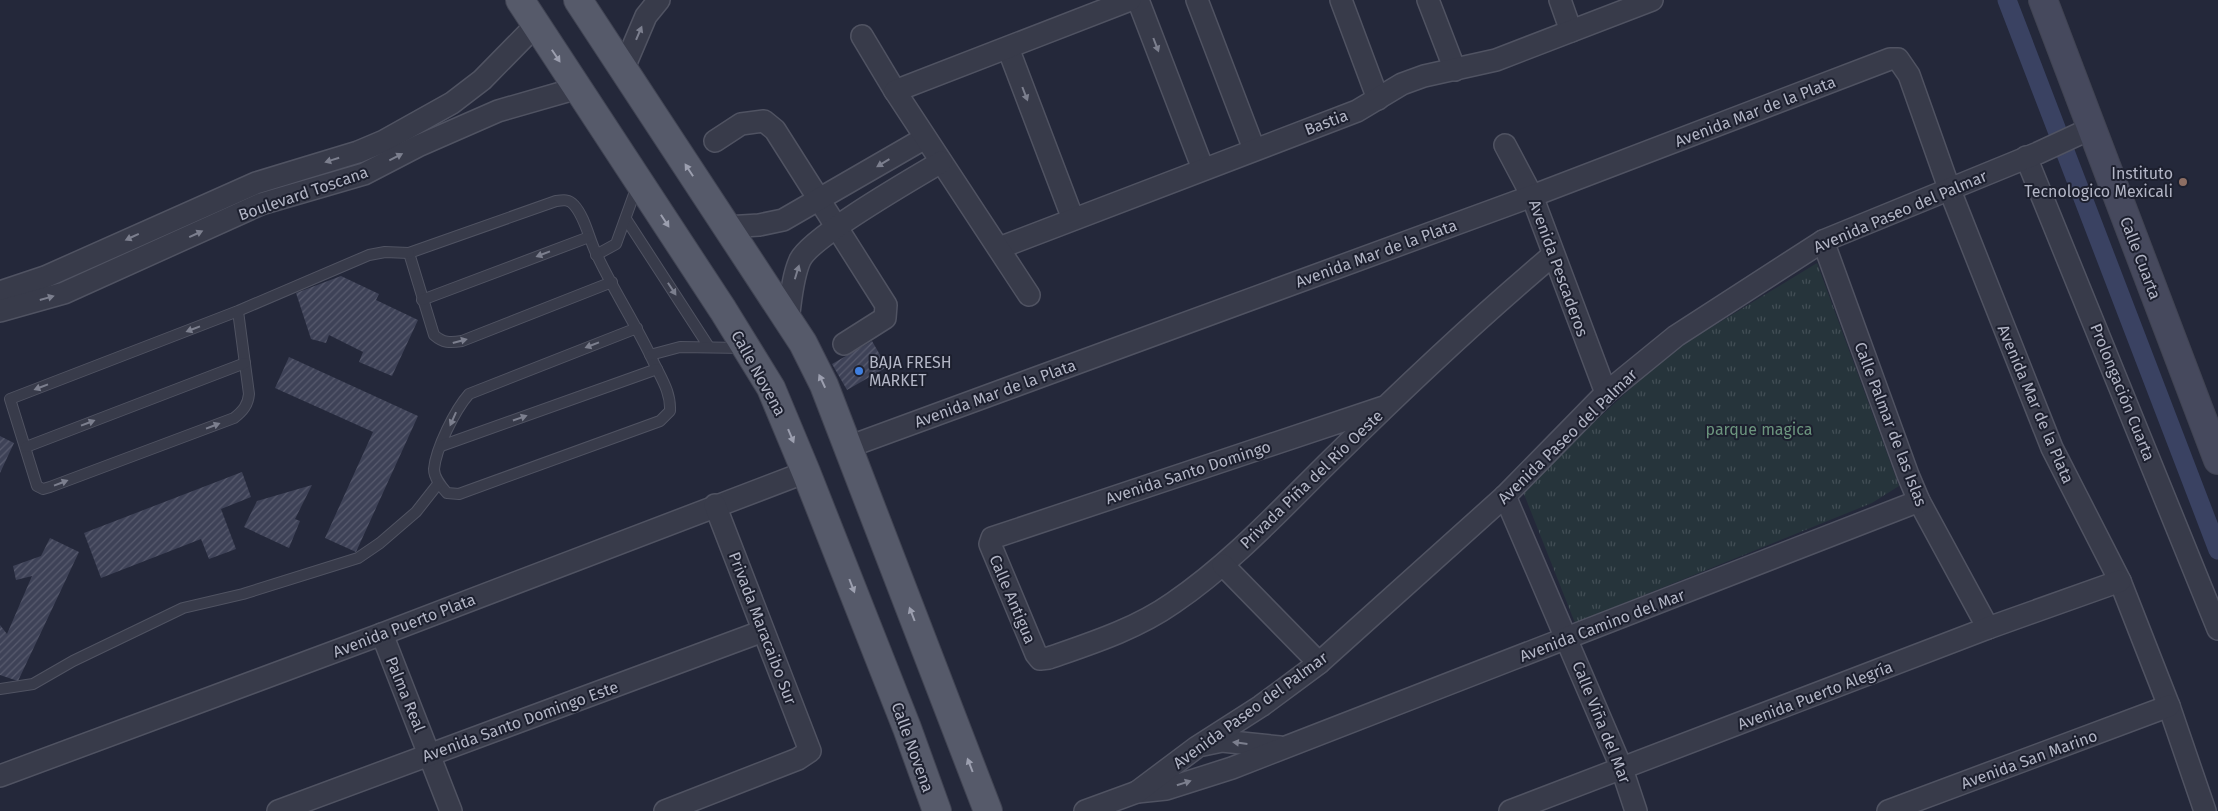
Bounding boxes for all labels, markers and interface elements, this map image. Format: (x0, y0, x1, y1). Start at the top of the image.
one-way arrow (635, 26, 643, 40)
one-way arrow (1153, 38, 1160, 53)
one-way arrow (551, 49, 561, 62)
street label: Avenida Mar de la Plata (1672, 72, 1838, 151)
one-way arrow (1022, 86, 1029, 101)
street label: Bastia (1302, 106, 1350, 139)
one-way arrow (389, 153, 403, 161)
one-way arrow (324, 157, 339, 165)
one-way arrow (876, 159, 889, 168)
street label: Boulevard Toscana (236, 162, 371, 225)
one-way arrow (684, 163, 693, 176)
place label: Instituto Tecnologico Mexicali (2024, 164, 2173, 201)
street label: Avenida Paseo del Palmar (1811, 166, 1990, 257)
marker: Instituto Tecnologico Mexicali (2177, 176, 2189, 188)
street label: Avenida Pescaderos (1525, 197, 1592, 339)
one-way arrow (660, 214, 669, 227)
street label: Calle Cuarta (2116, 214, 2165, 302)
street label: Avenida Mar de la Plata (1293, 215, 1460, 292)
one-way arrow (189, 230, 203, 238)
one-way arrow (125, 234, 139, 242)
one-way arrow (535, 250, 550, 258)
one-way arrow (793, 264, 801, 279)
one-way arrow (667, 282, 677, 296)
one-way arrow (39, 293, 54, 301)
street label: Prolongación Cuarta (2086, 321, 2159, 464)
street label: Avenida Mar de la Plata (1993, 322, 2078, 486)
one-way arrow (185, 325, 200, 333)
street label: Calle Novena (727, 327, 790, 419)
one-way arrow (453, 336, 468, 344)
street label: Calle Palmar de las Islas (1850, 339, 1931, 509)
one-way arrow (585, 342, 599, 350)
place label: BAJA FRESH MARKET (869, 353, 952, 390)
street label: Avenida Mar de la Plata (912, 355, 1079, 432)
street label: Avenida Paseo del Palmar (1494, 364, 1642, 508)
marker: BAJA FRESH MARKET (853, 365, 865, 377)
one-way arrow (817, 374, 825, 388)
one-way arrow (33, 383, 48, 391)
street label: Privada Piña del Río Oeste (1236, 406, 1387, 553)
one-way arrow (449, 412, 457, 426)
one-way arrow (513, 414, 528, 422)
one-way arrow (81, 419, 96, 427)
park label: parque magica (1706, 420, 1812, 439)
one-way arrow (206, 422, 221, 430)
one-way arrow (788, 429, 796, 443)
street label: Avenida Santo Domingo (1103, 437, 1273, 508)
one-way arrow (54, 479, 69, 487)
street label: Privada Maracaibo Sur (725, 549, 801, 708)
street label: Calle Antigua (985, 552, 1040, 646)
one-way arrow (848, 579, 856, 594)
street label: Avenida Camino del Mar (1517, 585, 1688, 666)
street label: Avenida Puerto Plata (330, 590, 478, 661)
one-way arrow (908, 606, 916, 621)
street label: Avenida Paseo del Palmar (1169, 647, 1332, 773)
street label: Palma Real (382, 654, 429, 735)
street label: Avenida Puerto Alegría (1735, 657, 1895, 734)
street label: Calle Viña del Mar (1568, 658, 1635, 787)
street label: Avenida Santo Domingo Este (420, 677, 621, 766)
street label: Calle Novena (887, 700, 938, 795)
street label: Avenida San Marino (1958, 726, 2100, 793)
one-way arrow (1232, 739, 1248, 747)
one-way arrow (966, 758, 974, 773)
one-way arrow (1177, 779, 1192, 787)

